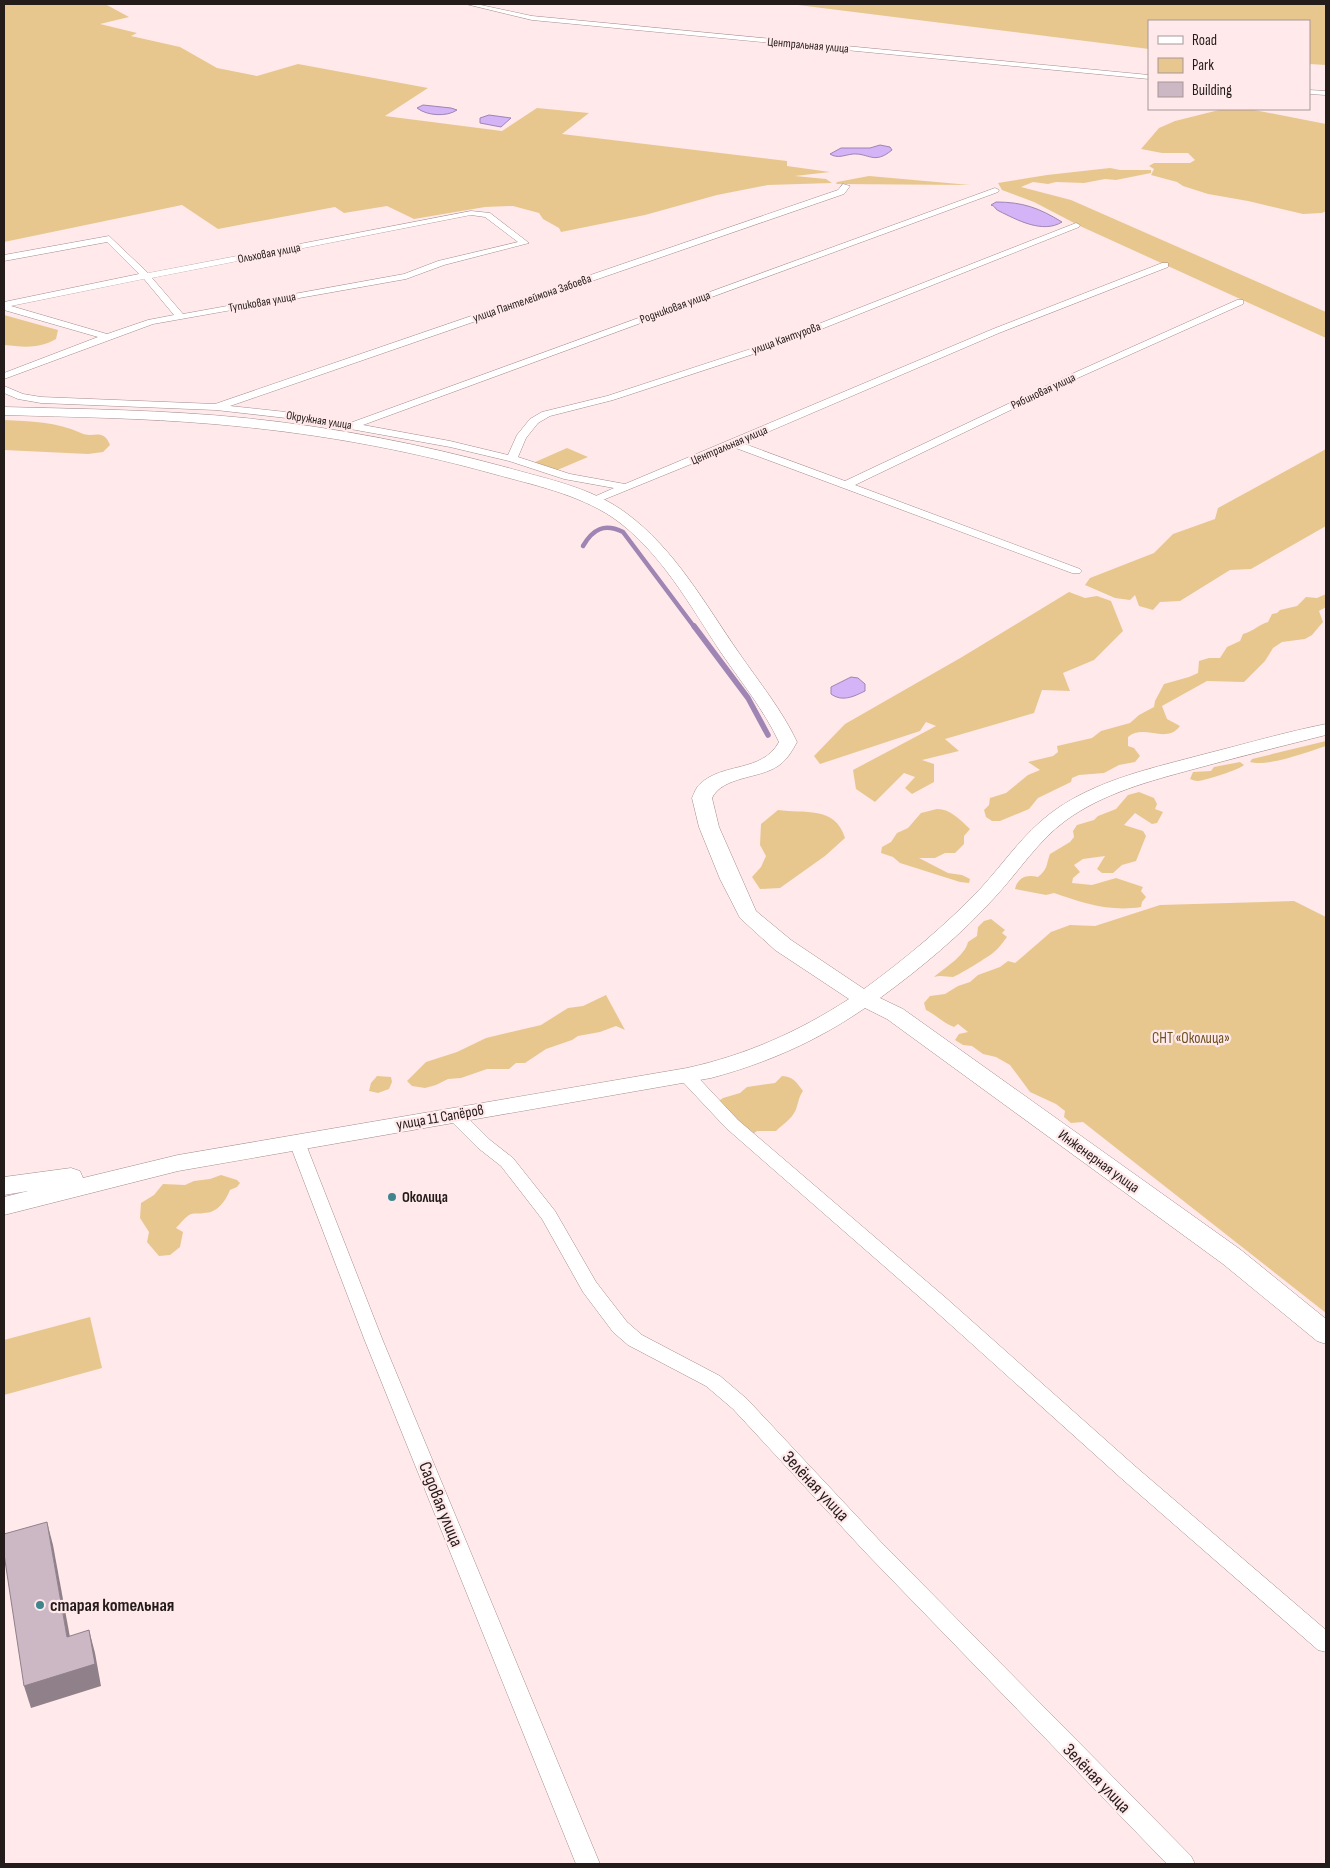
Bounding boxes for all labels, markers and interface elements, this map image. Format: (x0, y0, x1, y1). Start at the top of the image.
legend (1148, 20, 1310, 110)
text: Road (1192, 31, 1217, 50)
street label: Центральная улица (767, 34, 850, 57)
text: Park (1192, 56, 1214, 75)
text: Building (1192, 81, 1232, 100)
street label: Ольховая улица (236, 240, 302, 267)
street label: улица Пантелеймона Забоева (471, 271, 594, 326)
street label: Родниковая улица (638, 288, 713, 327)
street label: Тупиковая улица (227, 289, 297, 316)
street label: улица Кантурова (750, 319, 823, 358)
street label: Рябиновая улица (1009, 370, 1078, 413)
street label: Окружная улица (285, 408, 353, 433)
street label: Центральная улица (689, 422, 770, 468)
park label: СНТ «Околица» (1152, 1029, 1230, 1048)
street label: улица 11 Сапёров (395, 1100, 485, 1135)
street label: Инженерная улица (1054, 1125, 1143, 1197)
place label: Околица (402, 1188, 448, 1207)
marker: Околица (386, 1191, 398, 1203)
street label: Зелёная улица (778, 1447, 853, 1526)
street label: Садовая улица (414, 1459, 467, 1550)
place label: старая котельная (50, 1595, 174, 1616)
marker: старая котельная (34, 1599, 46, 1611)
street label: Зелёная улица (1058, 1739, 1135, 1817)

